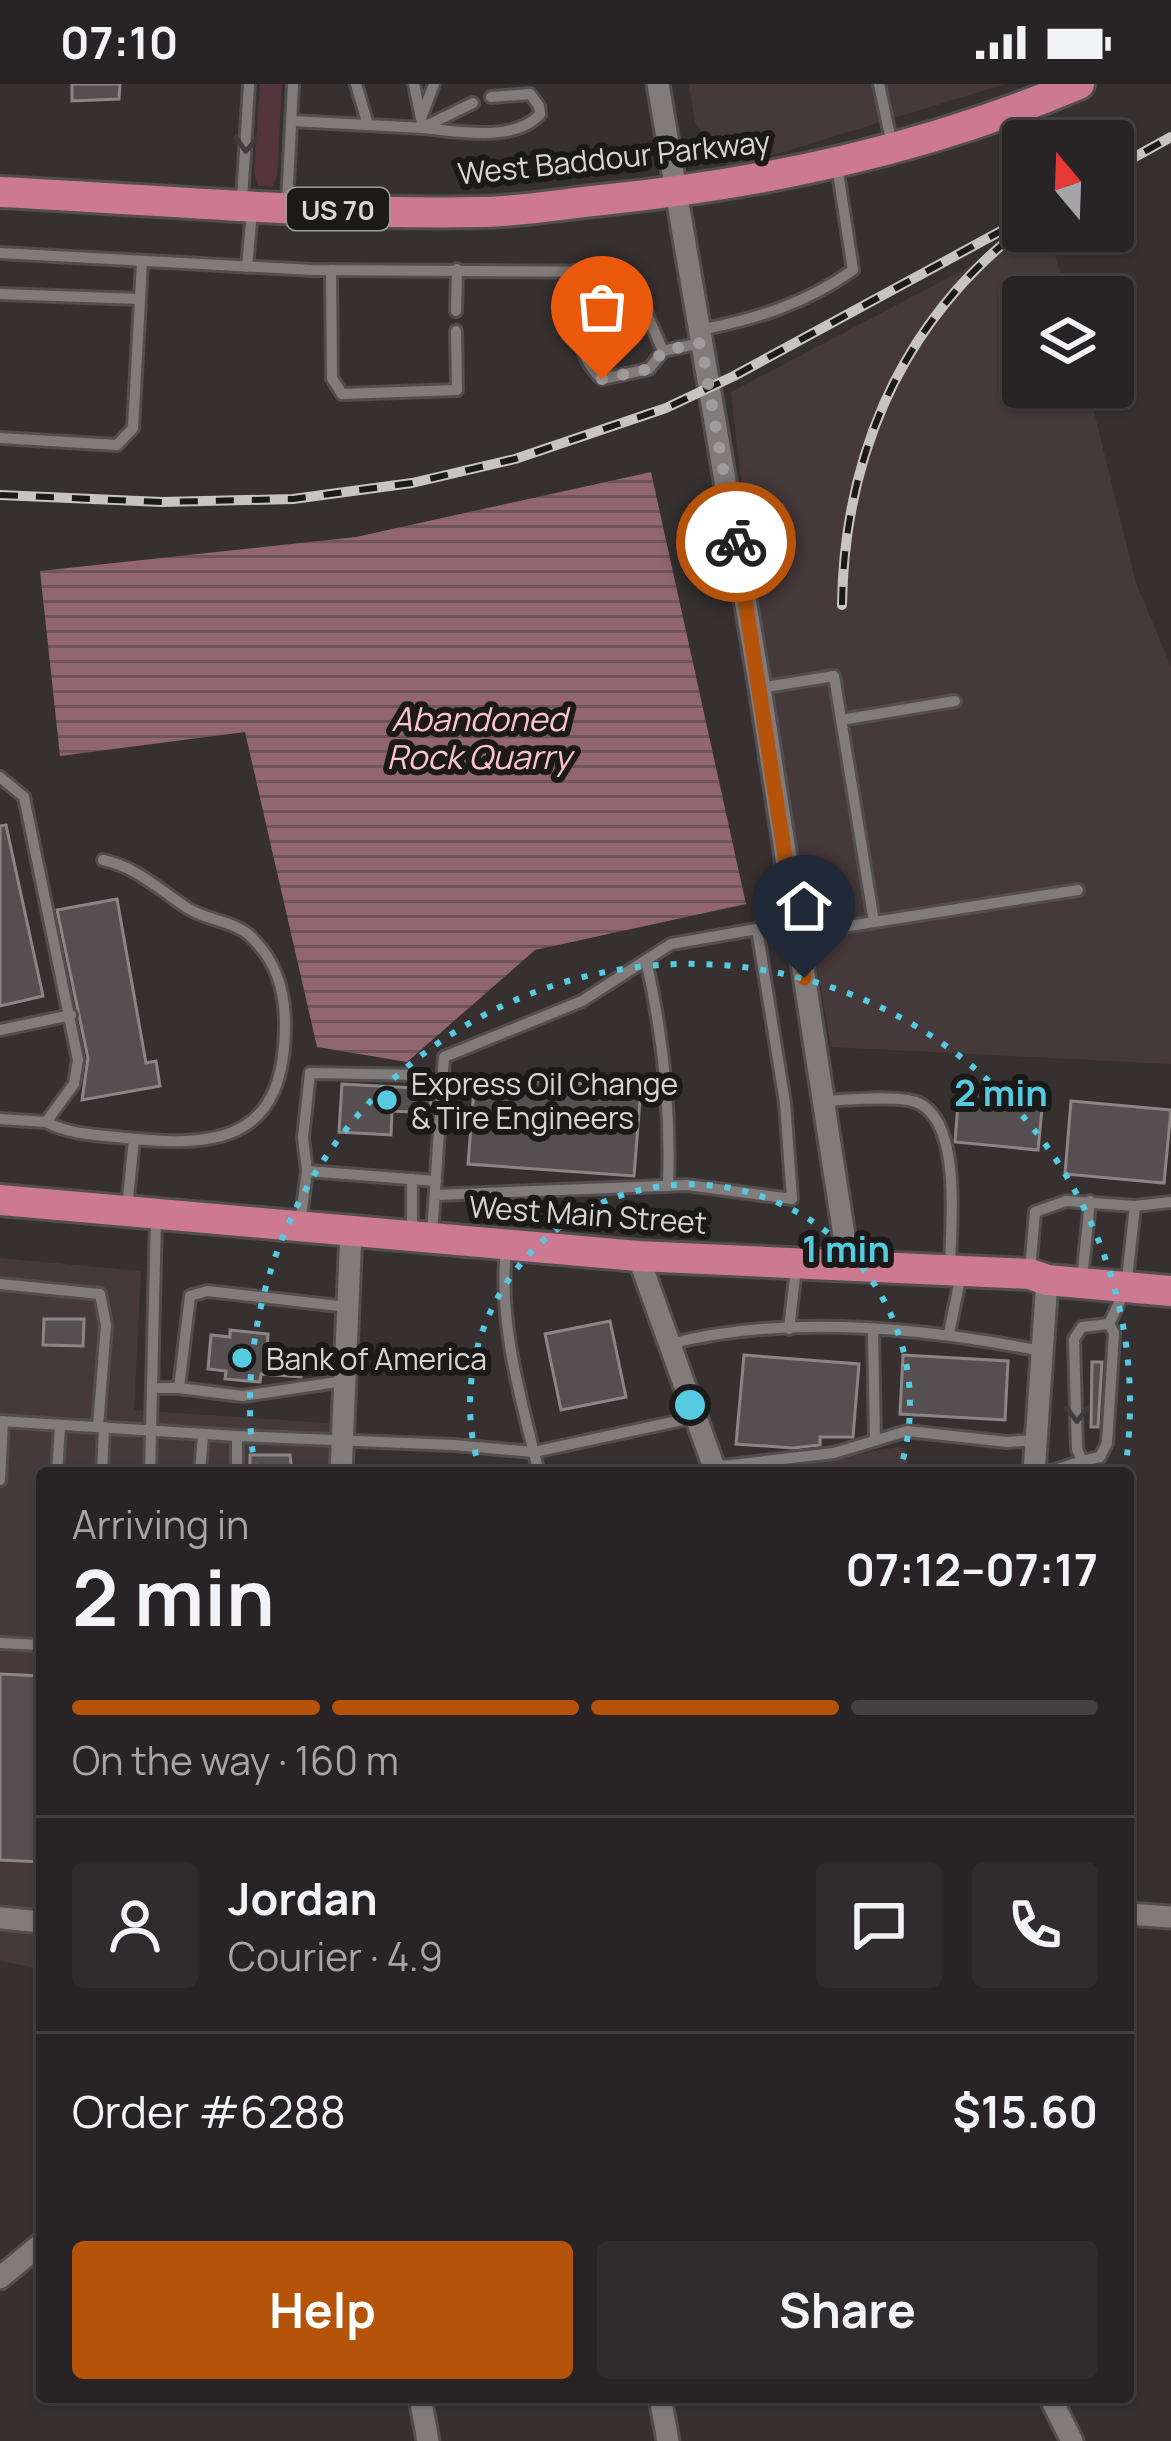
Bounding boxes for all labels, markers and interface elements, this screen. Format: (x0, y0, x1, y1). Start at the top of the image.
text: 07:10 (60, 11, 178, 73)
street label: West Baddour Parkway (456, 120, 772, 194)
north arrow (1002, 120, 1134, 252)
map controls (1002, 120, 1134, 408)
one-way arrow (233, 135, 259, 154)
road number: US 70 (287, 188, 389, 230)
pin (551, 256, 653, 379)
icon: bag (569, 274, 635, 340)
button: layers (1002, 276, 1134, 408)
courier (676, 482, 796, 602)
icon: bike (703, 509, 769, 575)
water label: Abandoned Rock Quarry (387, 696, 576, 779)
pin (753, 855, 855, 978)
icon: home (771, 873, 837, 939)
place label: Express Oil Change & Tire Engineers (411, 1063, 678, 1138)
text: 2 min (954, 1068, 1048, 1117)
marker: Express Oil Change & Tire Engineers (374, 1087, 400, 1113)
street label: West Main Street (468, 1185, 708, 1243)
text: 1 min (802, 1224, 890, 1273)
place label: Bank of America (266, 1338, 487, 1379)
marker: Bank of America (229, 1345, 255, 1371)
centre of rings (669, 1384, 711, 1426)
one-way arrow (1064, 1406, 1090, 1424)
text: Arriving in (72, 1497, 249, 1551)
text: 07:12–07:17 (845, 1538, 1098, 1600)
text: 2 min (72, 1543, 275, 1649)
text: On the way · 160 m (72, 1733, 399, 1787)
button: person (72, 1862, 198, 1988)
button: chat (816, 1862, 942, 1988)
button: phone (972, 1862, 1098, 1988)
text: Jordan (228, 1867, 378, 1929)
text: Courier · 4.9 (228, 1929, 443, 1983)
text: Order #6288 (72, 2080, 346, 2142)
text: $15.60 (952, 2080, 1098, 2142)
button: Help (72, 2241, 573, 2379)
button: Share (597, 2241, 1098, 2379)

